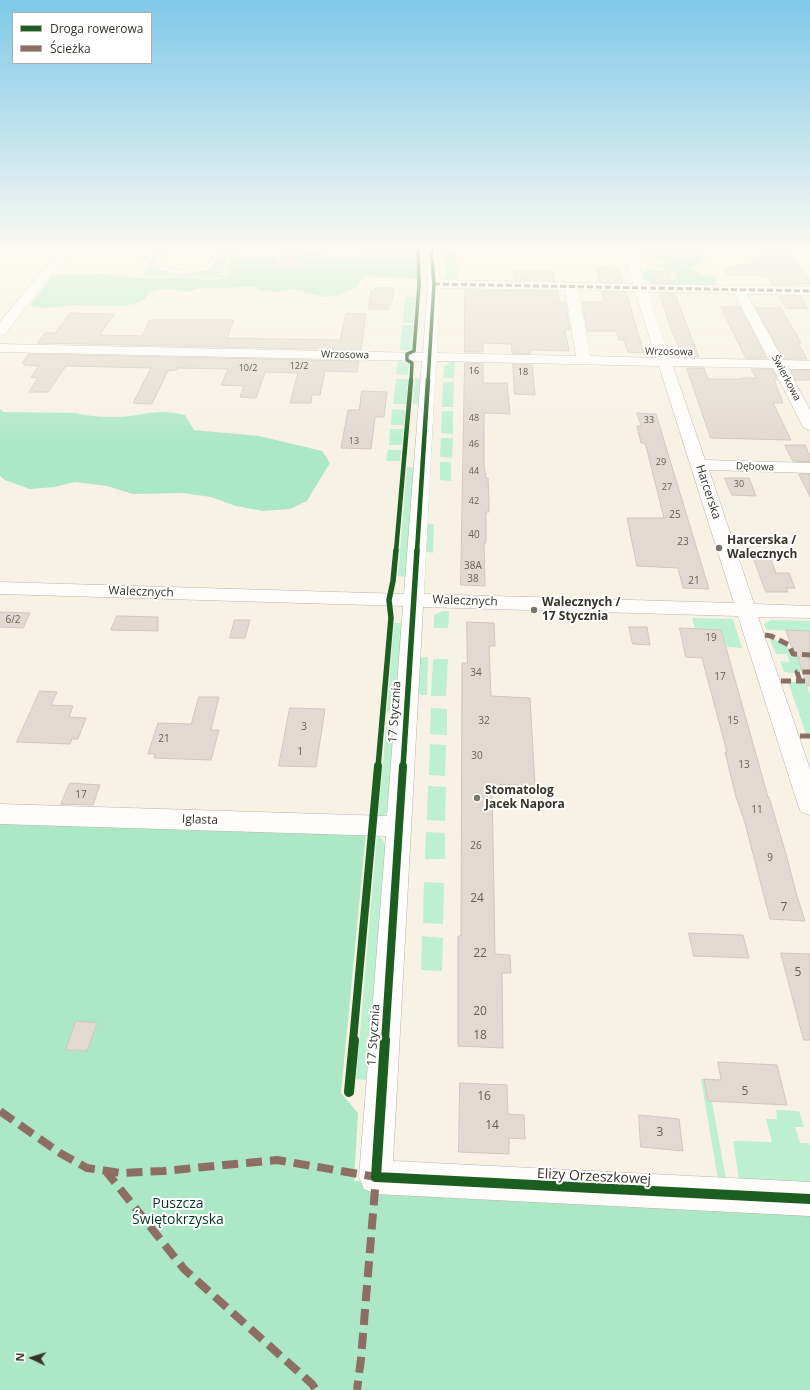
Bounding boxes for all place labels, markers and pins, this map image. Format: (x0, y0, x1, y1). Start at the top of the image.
place label: Harcerska / Walecznych (727, 534, 797, 562)
marker: Harcerska / Walecznych (714, 543, 724, 553)
place label: Walecznych / 17 Stycznia (542, 596, 620, 624)
marker: Walecznych / 17 Stycznia (529, 605, 539, 615)
place label: Stomatolog Jacek Napora (485, 784, 565, 812)
marker: Stomatolog Jacek Napora (472, 793, 482, 803)

